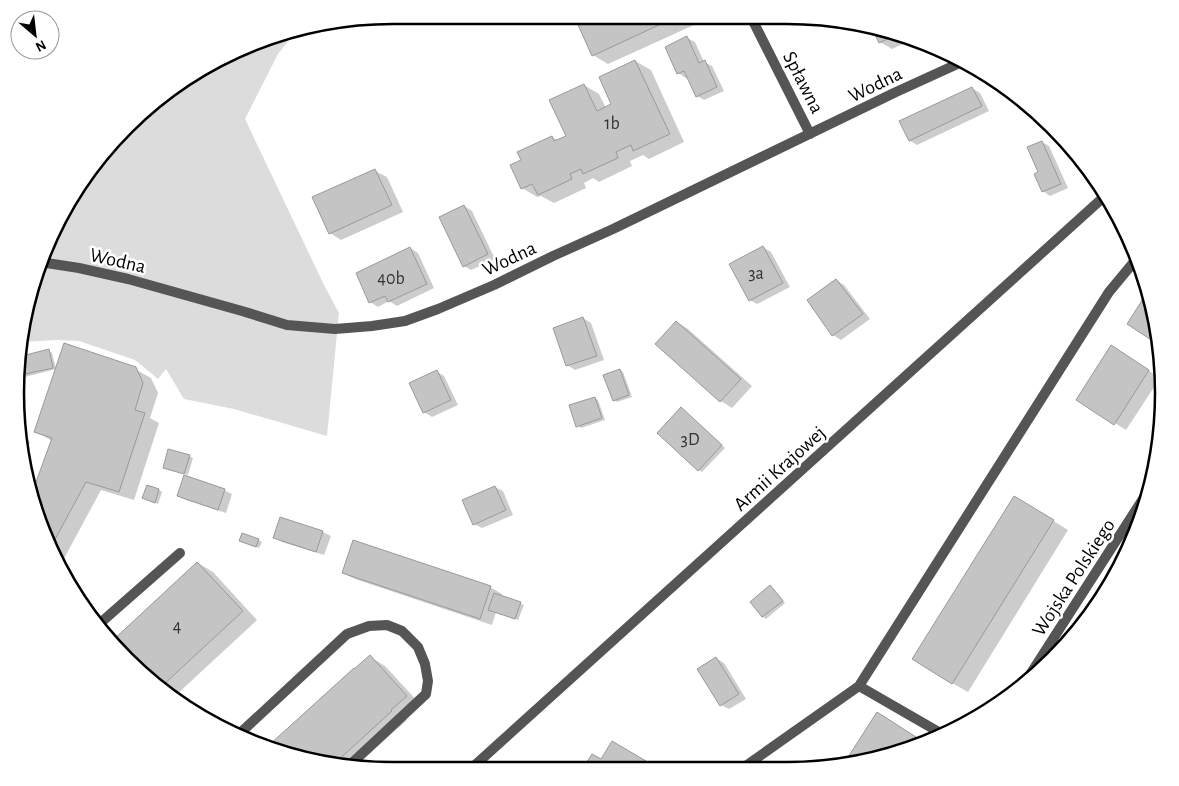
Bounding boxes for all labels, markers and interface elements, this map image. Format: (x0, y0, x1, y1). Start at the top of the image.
north arrow (10, 10, 60, 60)
text: N (33, 37, 48, 54)
street label: Spławna (779, 48, 827, 117)
street label: Wodna (846, 63, 905, 106)
house number: 1b (604, 115, 620, 133)
street label: Wodna (479, 238, 539, 280)
street label: Wodna (88, 245, 148, 277)
house number: 3a (748, 265, 764, 283)
house number: 40b (377, 270, 405, 288)
street label: Armii Krajowej (730, 423, 829, 515)
house number: 3D (680, 431, 700, 449)
street label: Wojska Polskiego (1029, 515, 1119, 640)
house number: 4 (173, 618, 182, 636)

